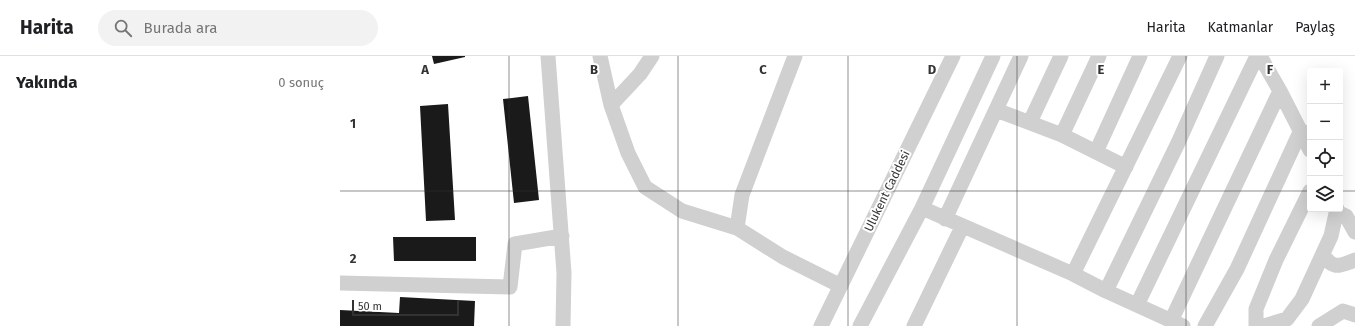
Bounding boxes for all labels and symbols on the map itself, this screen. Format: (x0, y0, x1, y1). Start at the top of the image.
text: A (420, 62, 429, 77)
text: B (590, 62, 598, 77)
text: C (759, 62, 767, 77)
text: D (928, 62, 937, 77)
text: E (1098, 62, 1105, 77)
text: F (1267, 62, 1274, 77)
text: 1 (350, 116, 356, 131)
street label: Ulukent Caddesi (861, 148, 913, 234)
text: 2 (350, 251, 357, 266)
scale bar (352, 298, 459, 317)

